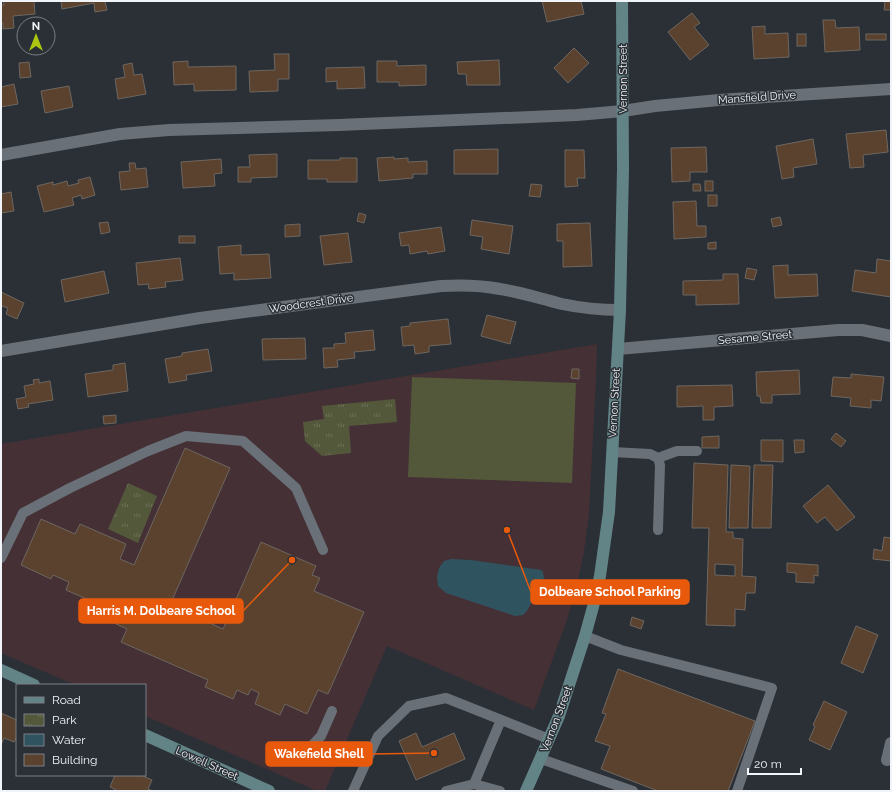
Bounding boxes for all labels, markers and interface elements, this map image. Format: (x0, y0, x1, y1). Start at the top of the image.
north arrow (16, 16, 56, 56)
text: N (32, 20, 40, 33)
street label: Vernon Street (617, 44, 630, 114)
street label: Mansfield Drive (718, 88, 797, 107)
street label: Woodcrest Drive (268, 291, 355, 316)
street label: Sesame Street (717, 328, 793, 347)
street label: Vernon Street (606, 368, 623, 438)
callout: Dolbeare School Parking (531, 580, 689, 604)
text: Dolbeare School Parking (539, 585, 681, 599)
callout: Harris M. Dolbeare School (79, 599, 243, 623)
text: Harris M. Dolbeare School (87, 604, 235, 618)
legend (16, 684, 146, 776)
street label: Vernon Street (538, 684, 575, 754)
text: Road (52, 693, 81, 707)
text: Park (52, 713, 77, 727)
text: Water (52, 733, 86, 747)
callout: Wakefield Shell (266, 742, 372, 766)
street label: Lowell Street (174, 744, 240, 783)
text: Wakefield Shell (274, 747, 364, 761)
scale bar (748, 750, 801, 776)
text: Building (52, 753, 98, 767)
text: 20 m (754, 757, 782, 771)

